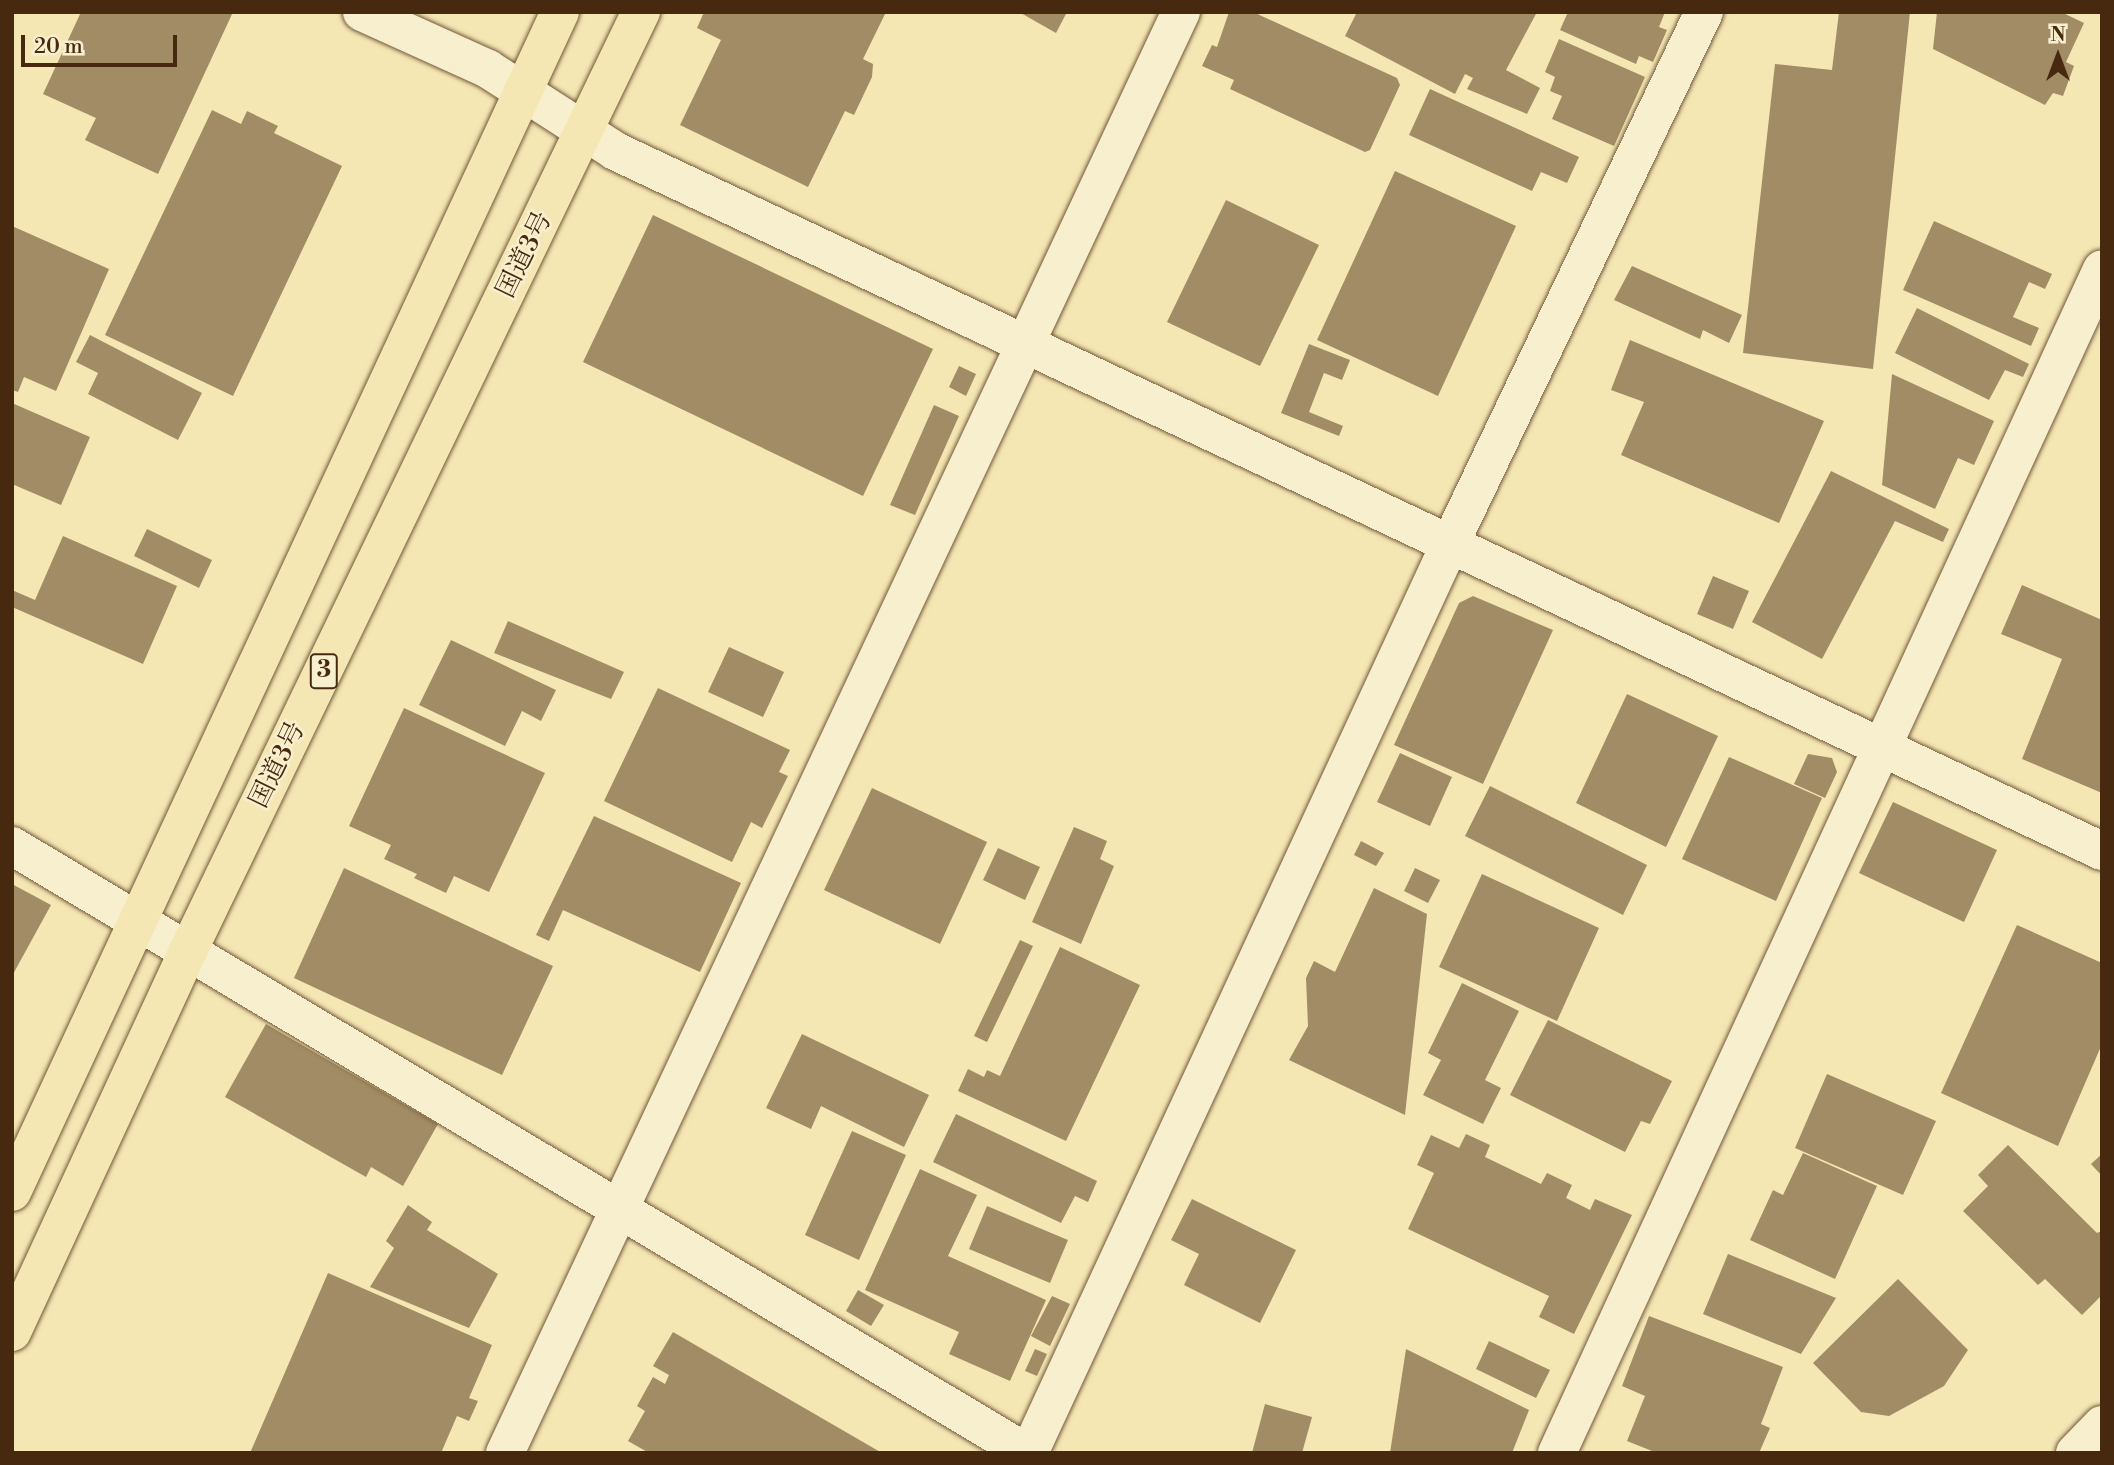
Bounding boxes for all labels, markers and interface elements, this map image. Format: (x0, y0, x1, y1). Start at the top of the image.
scale bar (24, 21, 180, 65)
north arrow (2023, 21, 2093, 91)
text: N (2050, 23, 2066, 47)
text: 20 m (34, 34, 83, 60)
street label: 国道3号 (491, 207, 559, 303)
road number: 3 (308, 650, 340, 692)
street label: 国道3号 (244, 717, 312, 813)

